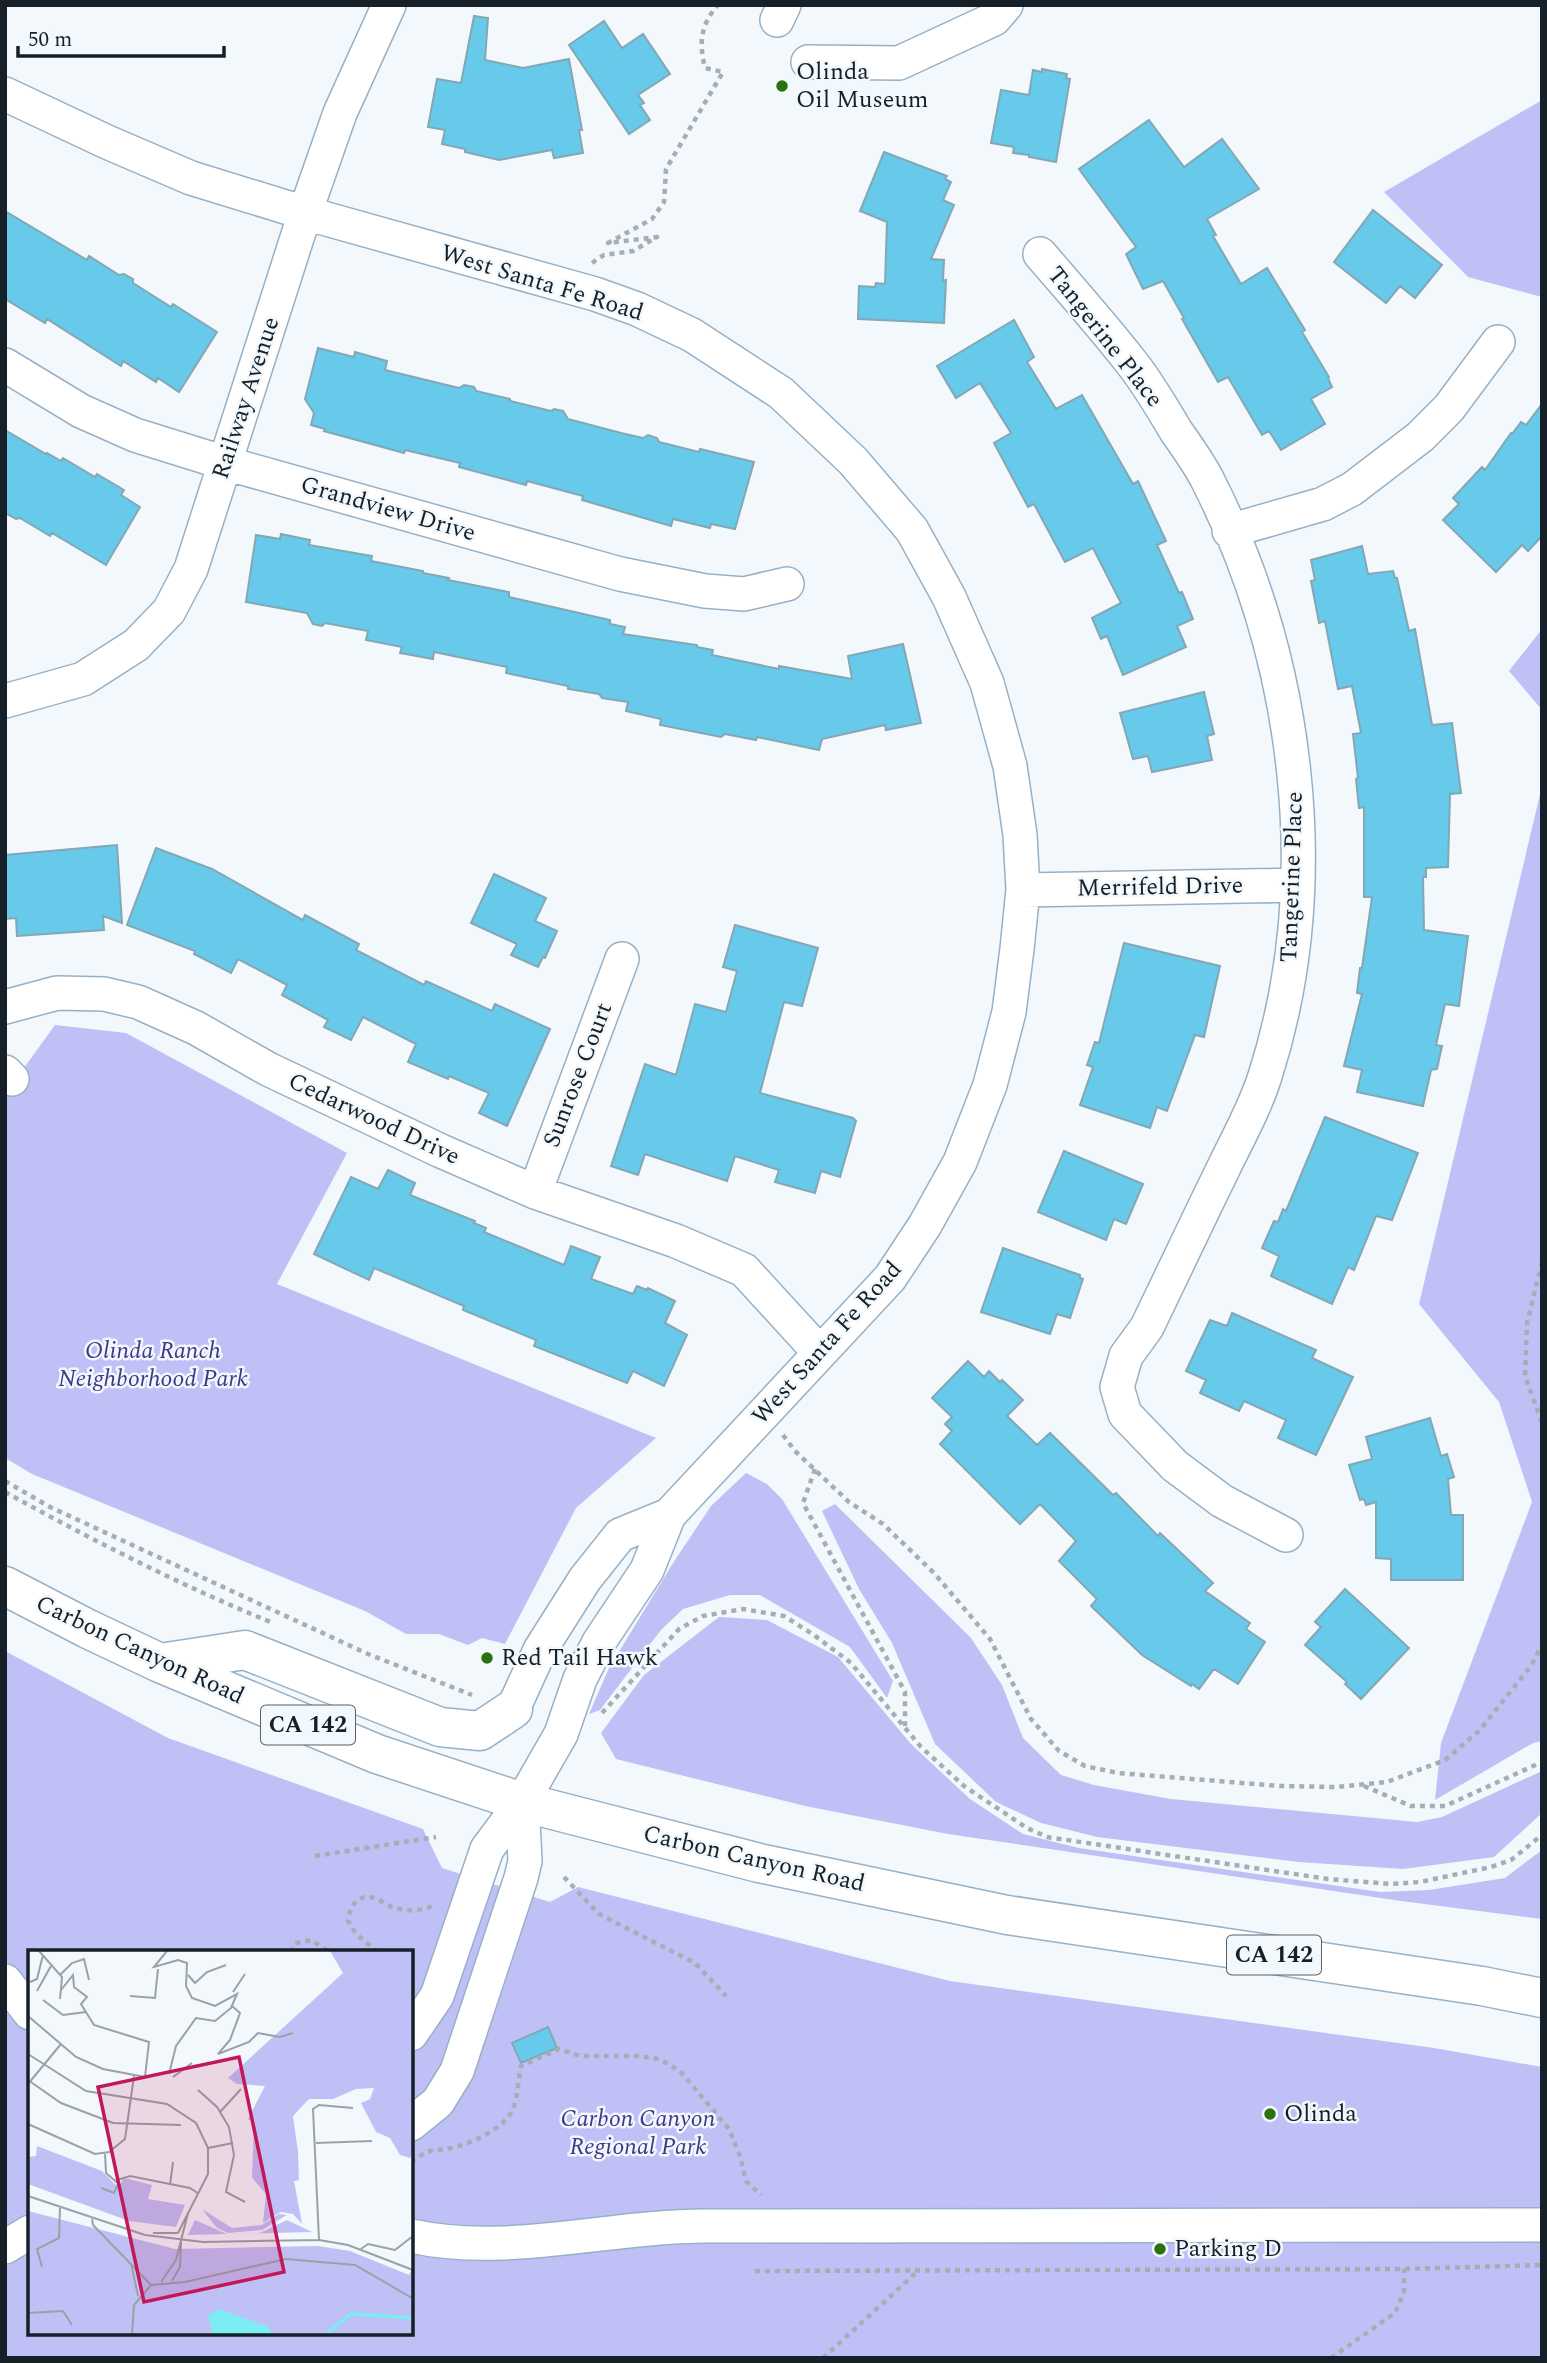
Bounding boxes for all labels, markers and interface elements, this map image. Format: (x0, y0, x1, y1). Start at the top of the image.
scale bar (18, 14, 224, 58)
text: 50 m (28, 24, 72, 56)
place label: Olinda Oil Museum (796, 54, 929, 118)
marker: Olinda Oil Museum (774, 78, 790, 94)
street label: West Santa Fe Road (436, 235, 648, 331)
street label: Tangerine Place (1038, 258, 1172, 416)
street label: Railway Avenue (203, 312, 289, 484)
street label: Grandview Drive (296, 467, 480, 551)
street label: Tangerine Place (1271, 791, 1313, 963)
street label: Merrifeld Drive (1077, 868, 1243, 906)
street label: Sunrose Court (534, 997, 622, 1153)
street label: Cedarwood Drive (282, 1063, 466, 1175)
street label: West Santa Fe Road (743, 1253, 911, 1433)
park label: Olinda Ranch Neighborhood Park (58, 1333, 248, 1397)
street label: Carbon Canyon Road (30, 1586, 250, 1714)
place label: Red Tail Hawk (501, 1640, 658, 1676)
marker: Red Tail Hawk (479, 1650, 495, 1666)
road number: CA 142 (261, 1706, 355, 1744)
street label: Carbon Canyon Road (640, 1816, 868, 1902)
road number: CA 142 (1227, 1936, 1321, 1974)
inset map (28, 1950, 413, 2335)
place label: Olinda (1284, 2096, 1357, 2132)
park label: Carbon Canyon Regional Park (561, 2101, 716, 2165)
marker: Olinda (1262, 2106, 1278, 2122)
place label: Parking D (1174, 2231, 1282, 2267)
marker: Parking D (1152, 2241, 1168, 2257)

